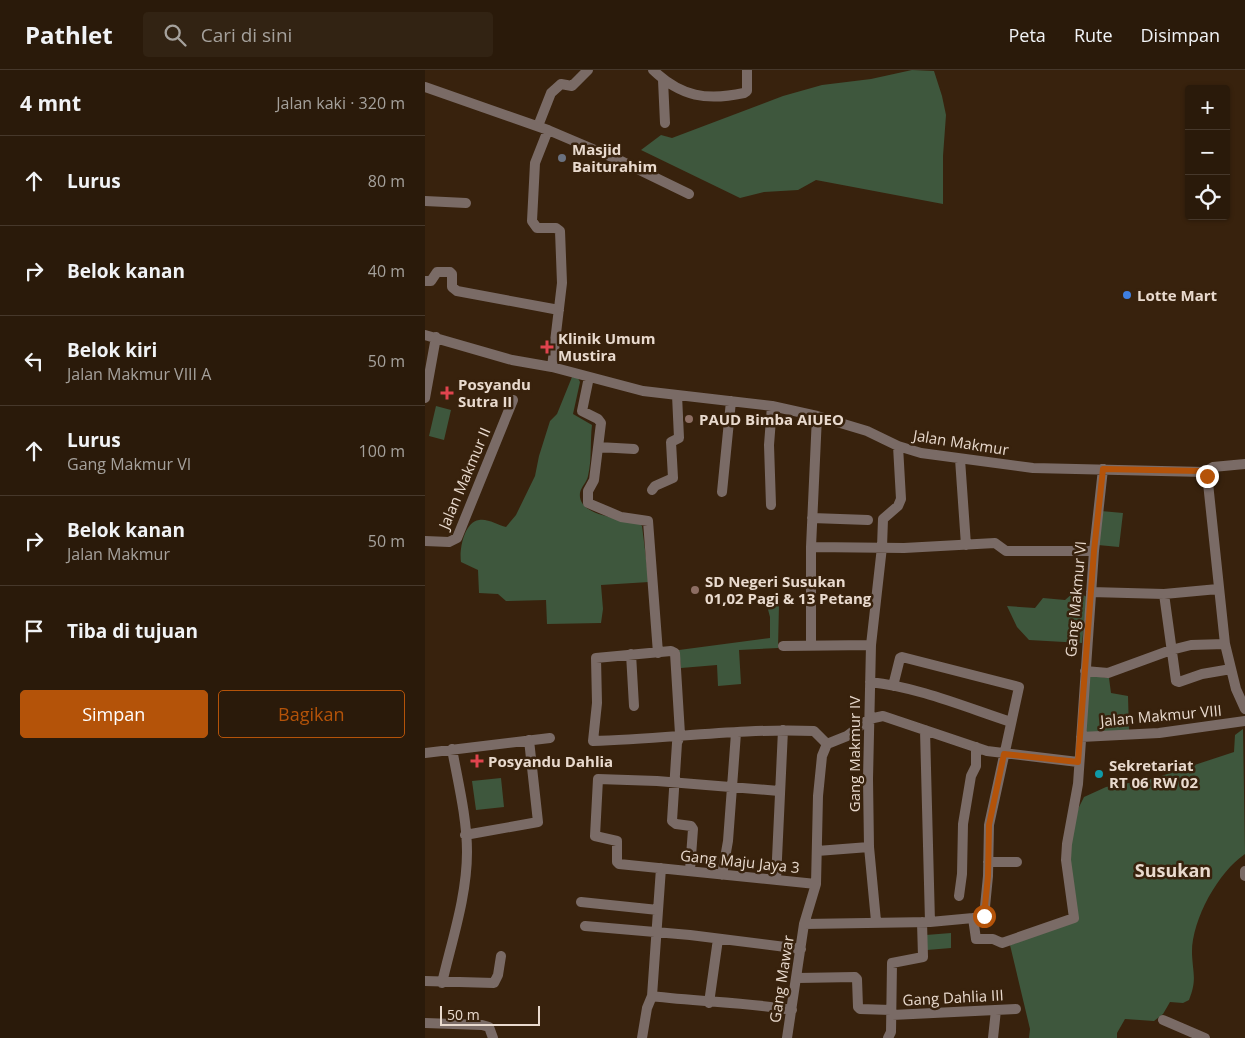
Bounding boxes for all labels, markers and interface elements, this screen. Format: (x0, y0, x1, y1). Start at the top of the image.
search box (143, 12, 493, 57)
text: Pathlet (25, 18, 113, 51)
icon: search (161, 21, 189, 49)
text: Cari di sini (201, 22, 292, 48)
text: Peta (1009, 23, 1046, 47)
text: Rute (1074, 23, 1113, 47)
text: Disimpan (1141, 23, 1220, 47)
map controls (1185, 85, 1230, 220)
button: + (1185, 85, 1230, 130)
text: 4 mnt (20, 89, 81, 117)
text: Jalan kaki · 320 m (276, 92, 405, 114)
button: − (1185, 130, 1230, 175)
place label: Masjid Baiturahim (572, 139, 657, 176)
marker: Masjid Baiturahim (556, 152, 568, 164)
icon: ahead (20, 167, 48, 195)
text: Lurus (67, 168, 121, 194)
text: 80 m (368, 170, 405, 192)
button: locate (1185, 175, 1230, 220)
icon: right (20, 257, 48, 285)
text: Belok kanan (67, 258, 185, 284)
text: 40 m (368, 260, 405, 282)
place label: Lotte Mart (1137, 285, 1218, 305)
marker: Lotte Mart (1121, 289, 1133, 301)
place label: Klinik Umum Mustira (558, 328, 655, 365)
text: Belok kiri (67, 337, 157, 363)
marker: Klinik Umum Mustira (540, 340, 554, 354)
icon: left (20, 347, 48, 375)
text: 50 m (368, 350, 405, 372)
text: Jalan Makmur VIII A (67, 363, 211, 385)
place label: Posyandu Sutra II (458, 374, 531, 411)
marker: Posyandu Sutra II (440, 386, 454, 400)
place label: PAUD Bimba AIUEO (699, 409, 844, 429)
marker: PAUD Bimba AIUEO (683, 413, 695, 425)
street label: Jalan Makmur II (433, 424, 494, 534)
street label: Jalan Makmur (910, 424, 1010, 459)
text: Lurus (67, 427, 121, 453)
icon: ahead (20, 437, 48, 465)
text: 100 m (359, 440, 405, 462)
text: Gang Makmur VI (67, 453, 191, 475)
route end (1196, 465, 1219, 488)
text: Belok kanan (67, 517, 185, 543)
icon: right (20, 527, 48, 555)
text: 50 m (368, 530, 405, 552)
street label: Gang Makmur VI (1060, 540, 1090, 658)
text: Jalan Makmur (67, 543, 170, 565)
place label: SD Negeri Susukan 01,02 Pagi & 13 Petang (705, 571, 872, 608)
marker: SD Negeri Susukan 01,02 Pagi & 13 Petang (689, 584, 701, 596)
icon: arrive (20, 617, 48, 645)
text: Tiba di tujuan (67, 618, 198, 644)
button: Simpan (20, 690, 208, 738)
button: Bagikan (218, 690, 405, 738)
street label: Gang Makmur IV (844, 696, 864, 812)
street label: Jalan Makmur VIII (1097, 700, 1223, 730)
place label: Posyandu Dahlia (488, 751, 613, 771)
marker: Posyandu Dahlia (470, 754, 484, 768)
place label: Sekretariat RT 06 RW 02 (1109, 755, 1198, 792)
marker: Sekretariat RT 06 RW 02 (1093, 768, 1105, 780)
street label: Gang Maju Jaya 3 (679, 845, 801, 877)
district label: Susukan (1135, 858, 1211, 882)
route start (973, 905, 996, 928)
street label: Gang Mawar (764, 934, 798, 1024)
street label: Gang Dahlia III (902, 984, 1004, 1010)
scale bar (440, 1003, 540, 1026)
text: 50 m (447, 1005, 480, 1024)

